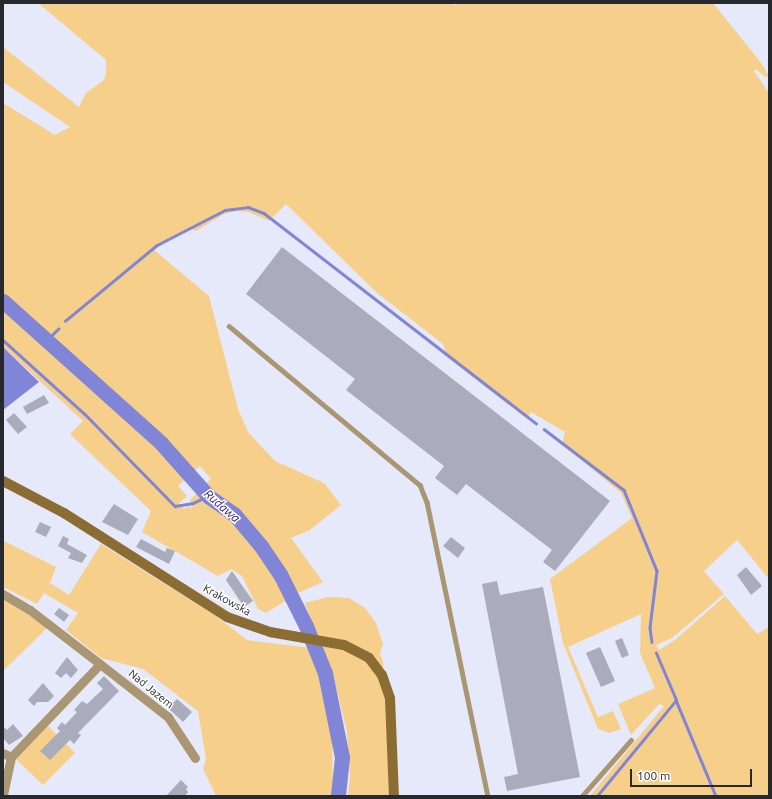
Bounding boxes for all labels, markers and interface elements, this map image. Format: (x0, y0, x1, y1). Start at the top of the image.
water label: Rudawa (201, 487, 243, 525)
street label: Krakowska (201, 581, 253, 619)
street label: Nad Jazem (126, 667, 176, 711)
scale bar (632, 761, 754, 787)
text: 100 m (637, 769, 670, 782)

